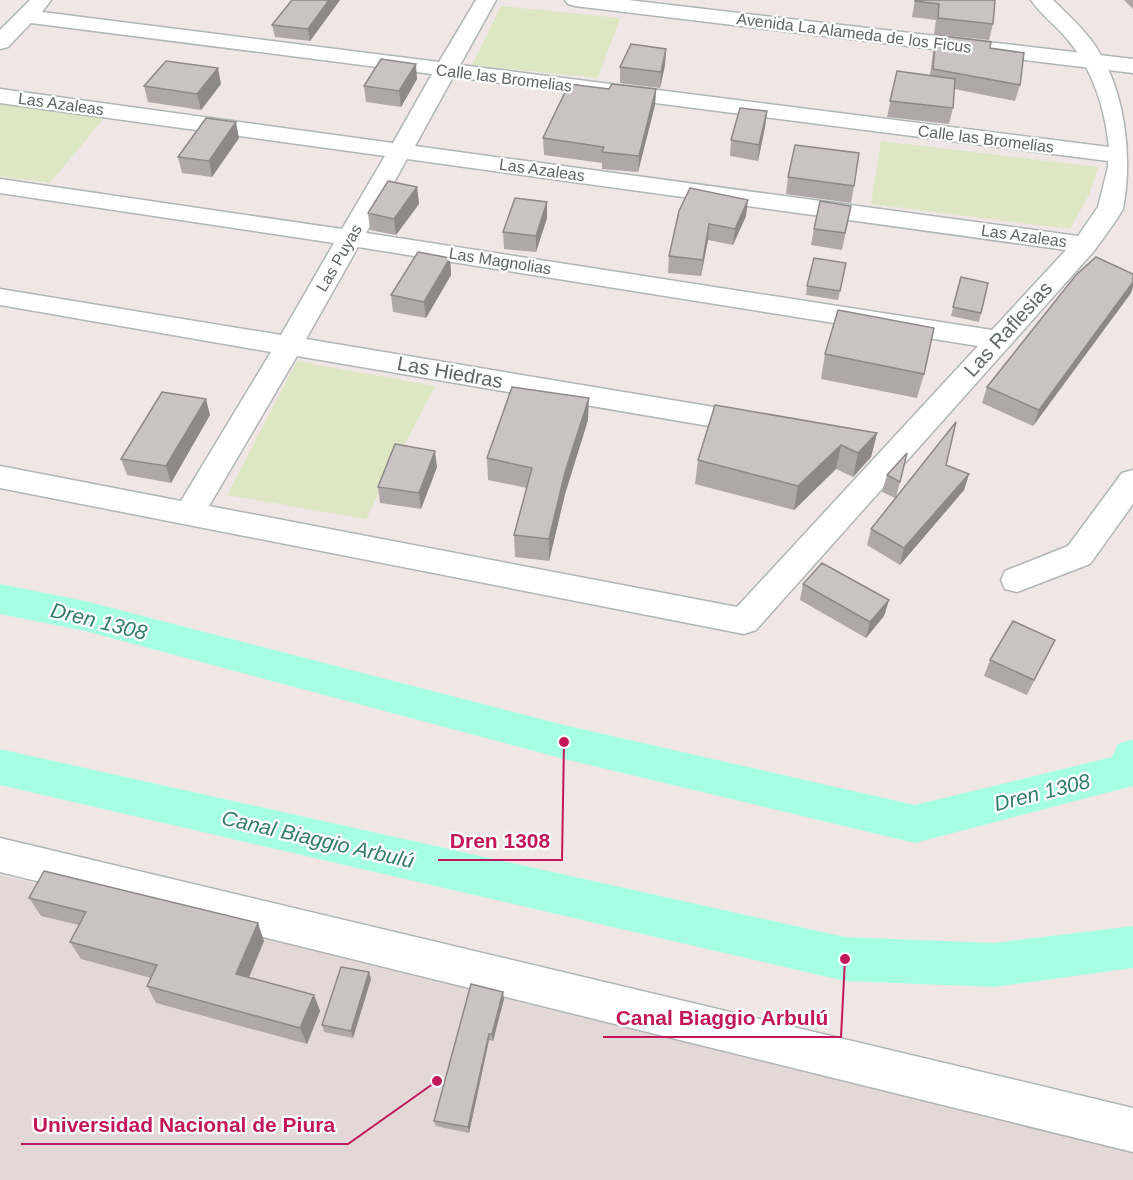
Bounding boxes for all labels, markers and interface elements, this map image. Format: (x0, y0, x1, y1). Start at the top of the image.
street label: Avenida La Alameda de los Ficus (736, 10, 972, 56)
street label: Calle las Bromelias (435, 61, 573, 95)
street label: Las Azaleas (17, 90, 105, 118)
street label: Calle las Bromelias (917, 122, 1055, 156)
street label: Las Azaleas (498, 156, 586, 184)
street label: Las Puyas (313, 221, 365, 295)
street label: Las Azaleas (980, 222, 1068, 250)
street label: Las Magnolias (448, 245, 552, 277)
street label: Las Raflesias (960, 277, 1056, 381)
street label: Las Hiedras (396, 352, 504, 392)
water label: Dren 1308 (49, 598, 150, 644)
water label: Dren 1308 (992, 769, 1093, 815)
water label: Canal Biaggio Arbulú (220, 806, 417, 872)
callout: Dren 1308 (438, 821, 562, 860)
text: Dren 1308 (450, 829, 551, 852)
callout: Canal Biaggio Arbulú (603, 998, 841, 1037)
text: Canal Biaggio Arbulú (616, 1006, 828, 1029)
callout: Universidad Nacional de Piura (21, 1105, 348, 1144)
text: Universidad Nacional de Piura (33, 1113, 335, 1136)

